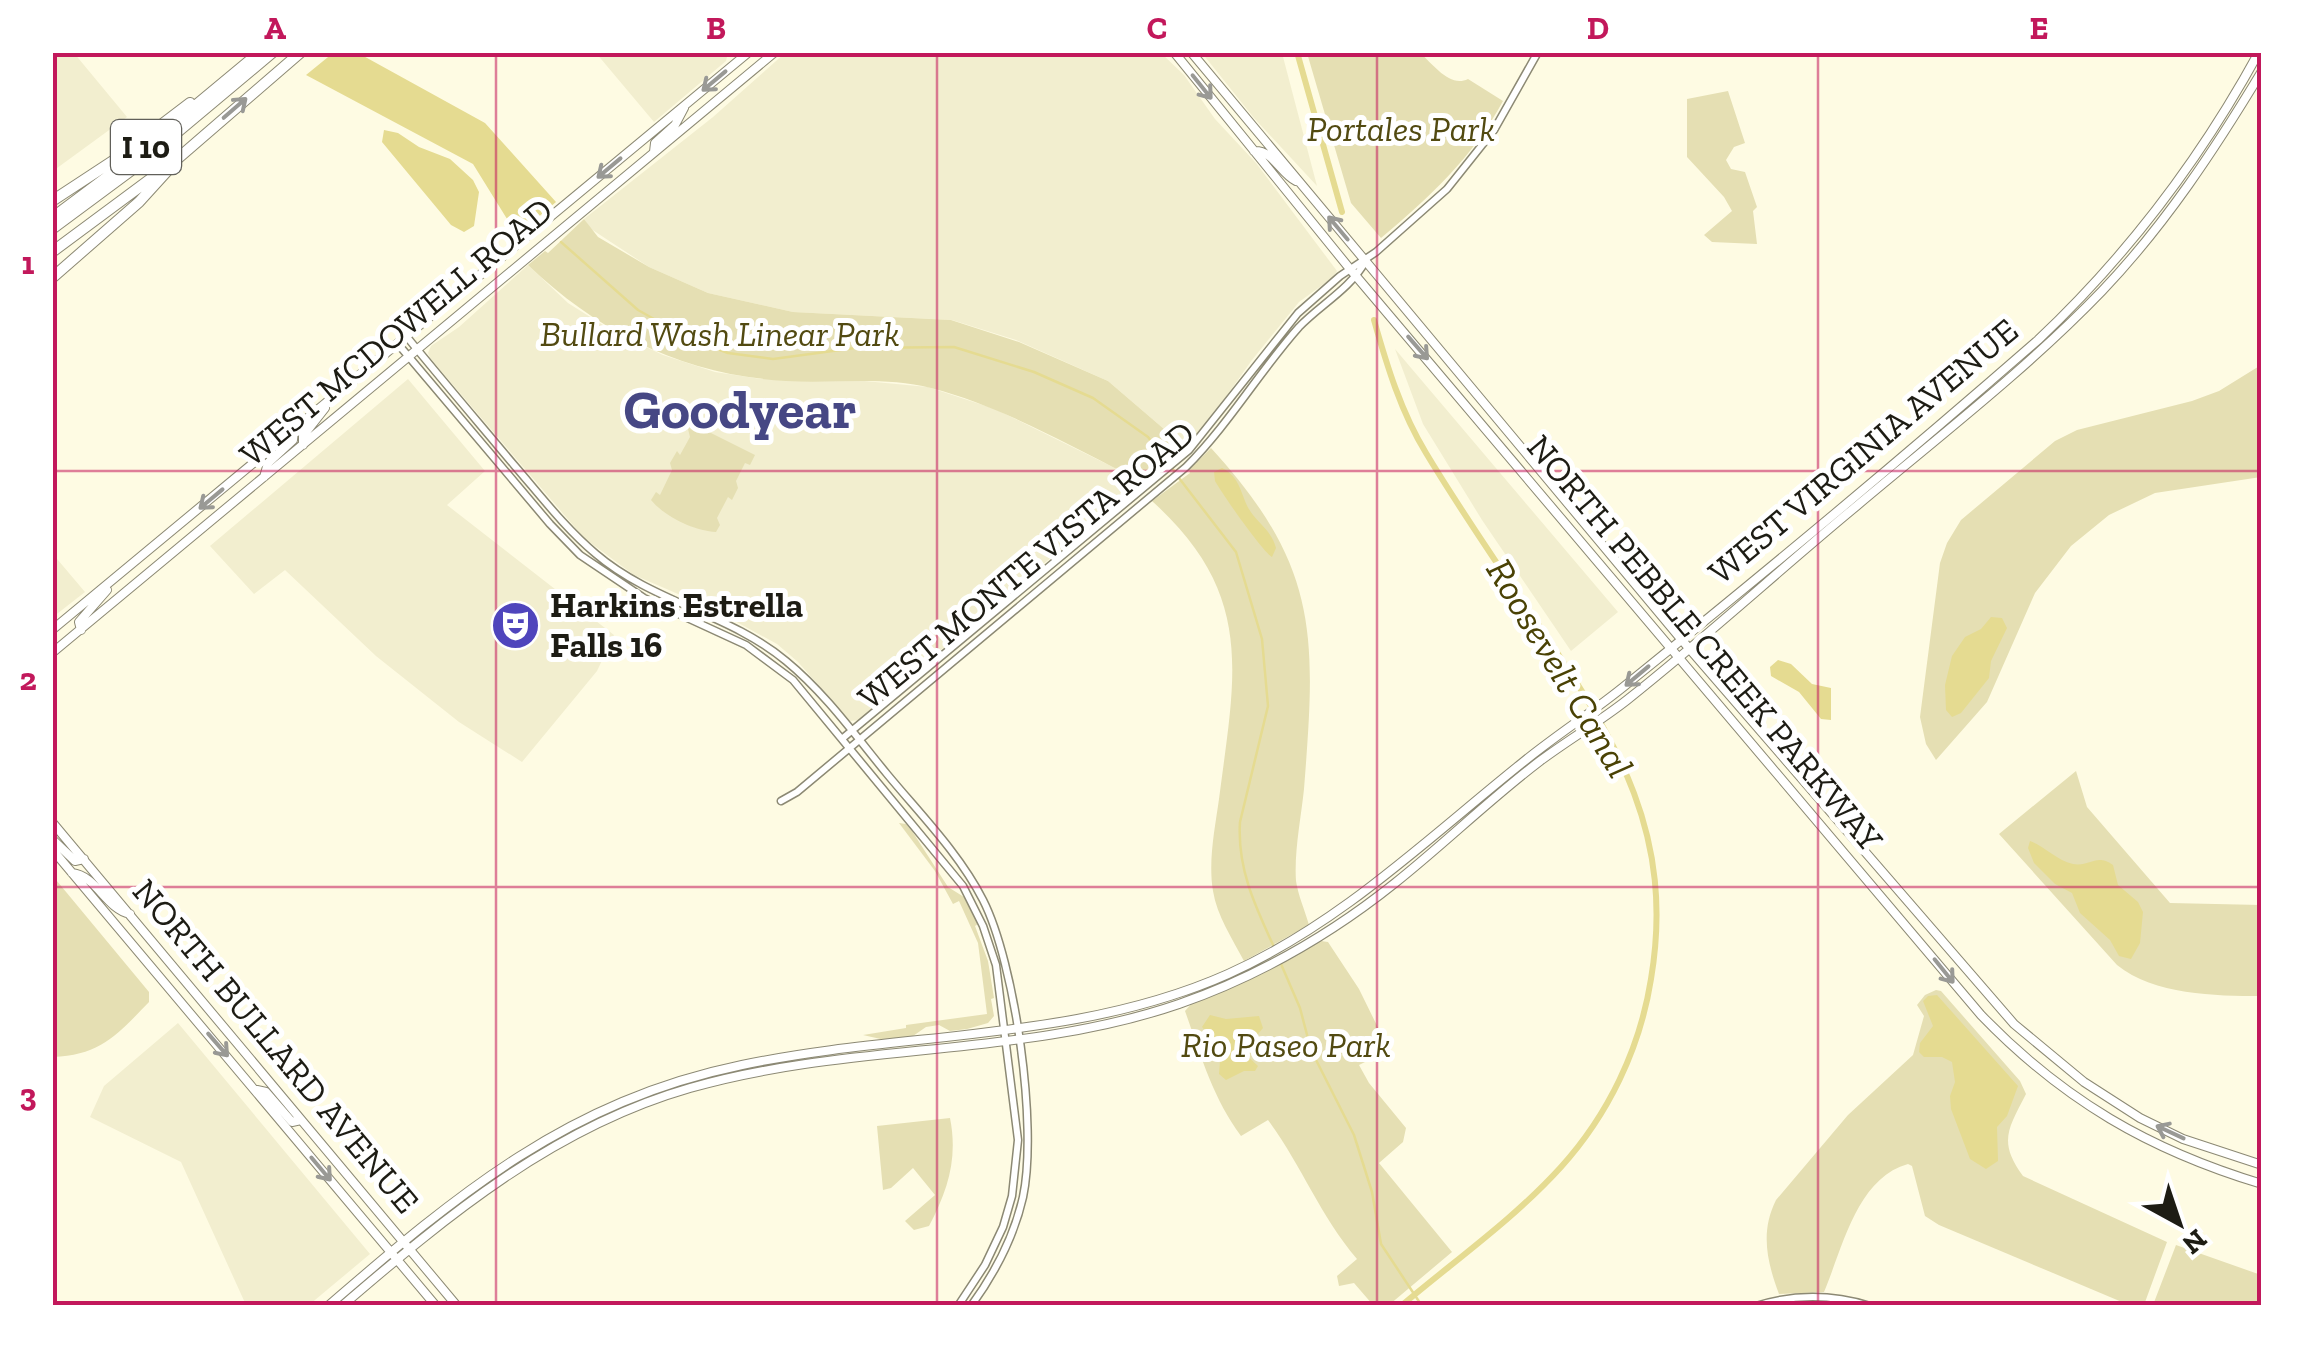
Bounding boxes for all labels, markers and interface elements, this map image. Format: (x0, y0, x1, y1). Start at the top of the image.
text: A (264, 9, 286, 47)
text: B (706, 9, 726, 47)
text: C (1147, 9, 1167, 47)
text: D (1587, 9, 1609, 47)
text: E (2030, 9, 2048, 47)
one-way arrow (701, 70, 727, 92)
one-way arrow (1191, 73, 1212, 100)
one-way arrow (222, 98, 248, 120)
park label: Portales Park (1307, 108, 1495, 150)
road number: I 10 (111, 120, 181, 174)
one-way arrow (597, 157, 623, 179)
street label: WEST MCDOWELL ROAD (231, 189, 561, 475)
one-way arrow (1327, 216, 1350, 241)
text: 1 (22, 244, 35, 282)
street label: WEST VIRGINIA AVENUE (1700, 309, 2026, 593)
park label: Bullard Wash Linear Park (540, 313, 900, 355)
one-way arrow (1406, 335, 1429, 360)
district label: Goodyear (624, 376, 856, 442)
street label: WEST MONTE VISTA ROAD (849, 412, 1203, 718)
street label: NORTH PEBBLE CREEK PARKWAY (1518, 426, 1892, 860)
one-way arrow (198, 488, 224, 510)
water label: Roosevelt Canal (1477, 550, 1643, 786)
place label: Harkins Estrella Falls 16 (550, 584, 803, 666)
theatre icon: Harkins Estrella Falls 16 (489, 599, 541, 651)
text: 2 (19, 660, 37, 698)
one-way arrow (1624, 665, 1650, 687)
street label: NORTH BULLARD AVENUE (124, 870, 428, 1222)
one-way arrow (1933, 957, 1955, 983)
park label: Rio Paseo Park (1181, 1024, 1391, 1066)
one-way arrow (207, 1032, 229, 1058)
text: 3 (19, 1076, 37, 1114)
one-way arrow (2156, 1122, 2186, 1141)
one-way arrow (310, 1155, 332, 1181)
north arrow (2129, 1173, 2229, 1273)
text: N (2176, 1222, 2214, 1261)

